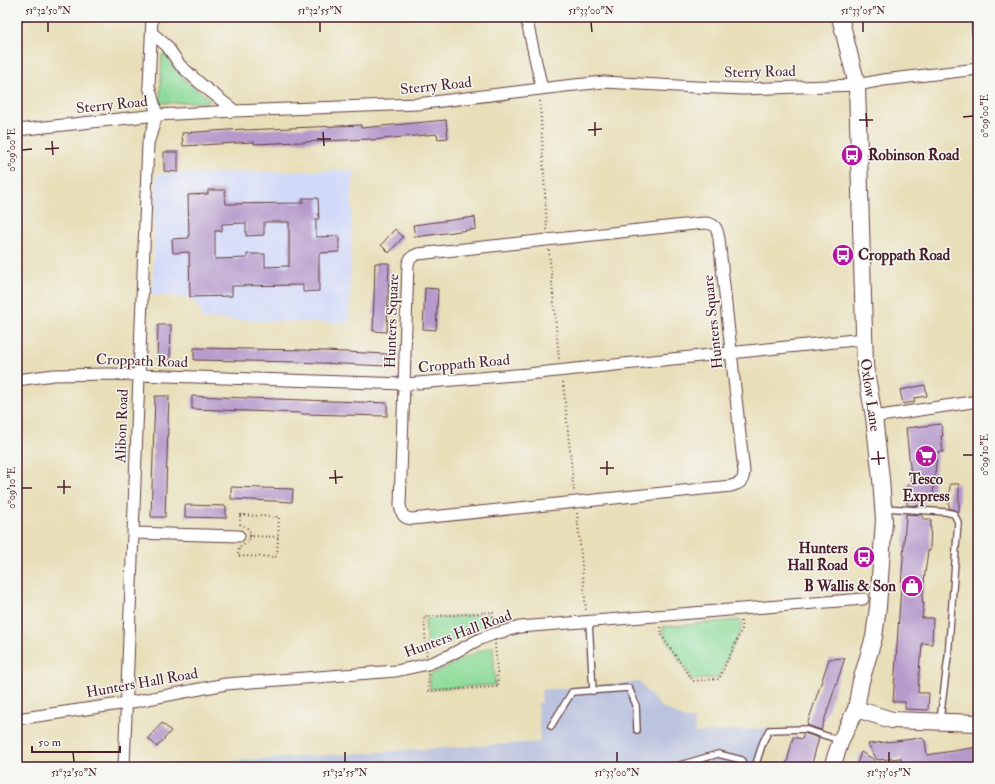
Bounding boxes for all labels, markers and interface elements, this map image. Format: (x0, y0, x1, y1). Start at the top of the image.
text: 51°32'50"N (25, 5, 71, 17)
text: 51°32'55"N (297, 5, 343, 17)
text: 51°33'00"N (568, 5, 614, 17)
text: 51°33'05"N (841, 5, 885, 17)
street label: Sterry Road (724, 62, 797, 82)
street label: Sterry Road (399, 73, 473, 99)
street label: Sterry Road (75, 92, 149, 118)
text: 0°09'00"E (979, 94, 991, 138)
text: 0°09'00"E (6, 128, 18, 172)
bus stop icon: Robinson Road (839, 142, 865, 168)
place label: Robinson Road (868, 146, 960, 165)
bus stop icon: Croppath Road (830, 242, 856, 268)
place label: Croppath Road (858, 246, 951, 266)
street label: Hunters Square (381, 273, 403, 369)
street label: Hunters Square (699, 274, 727, 370)
street label: Croppath Road (96, 350, 189, 373)
street label: Croppath Road (417, 350, 511, 378)
street label: Oxlow Lane (855, 357, 885, 433)
street label: Alibon Road (111, 388, 133, 464)
text: 0°09'10"E (979, 434, 991, 476)
supermarket icon: Tesco Express (913, 443, 939, 469)
text: 0°09'10"E (6, 467, 18, 509)
place label: Tesco Express (902, 470, 950, 507)
place label: Hunters Hall Road (787, 539, 849, 575)
bus stop icon: Hunters Hall Road (851, 544, 877, 570)
shop icon: B Wallis & Son (899, 573, 925, 599)
place label: B Wallis & Son (804, 577, 896, 596)
street label: Hunters Hall Road (402, 605, 515, 662)
street label: Hunters Hall Road (85, 664, 200, 702)
scale bar (32, 728, 120, 754)
text: 50 m (38, 735, 62, 750)
text: 51°32'50"N (51, 767, 97, 779)
text: 51°32'55"N (322, 767, 368, 779)
text: 51°33'00"N (594, 767, 640, 779)
text: 51°33'05"N (867, 767, 911, 779)

